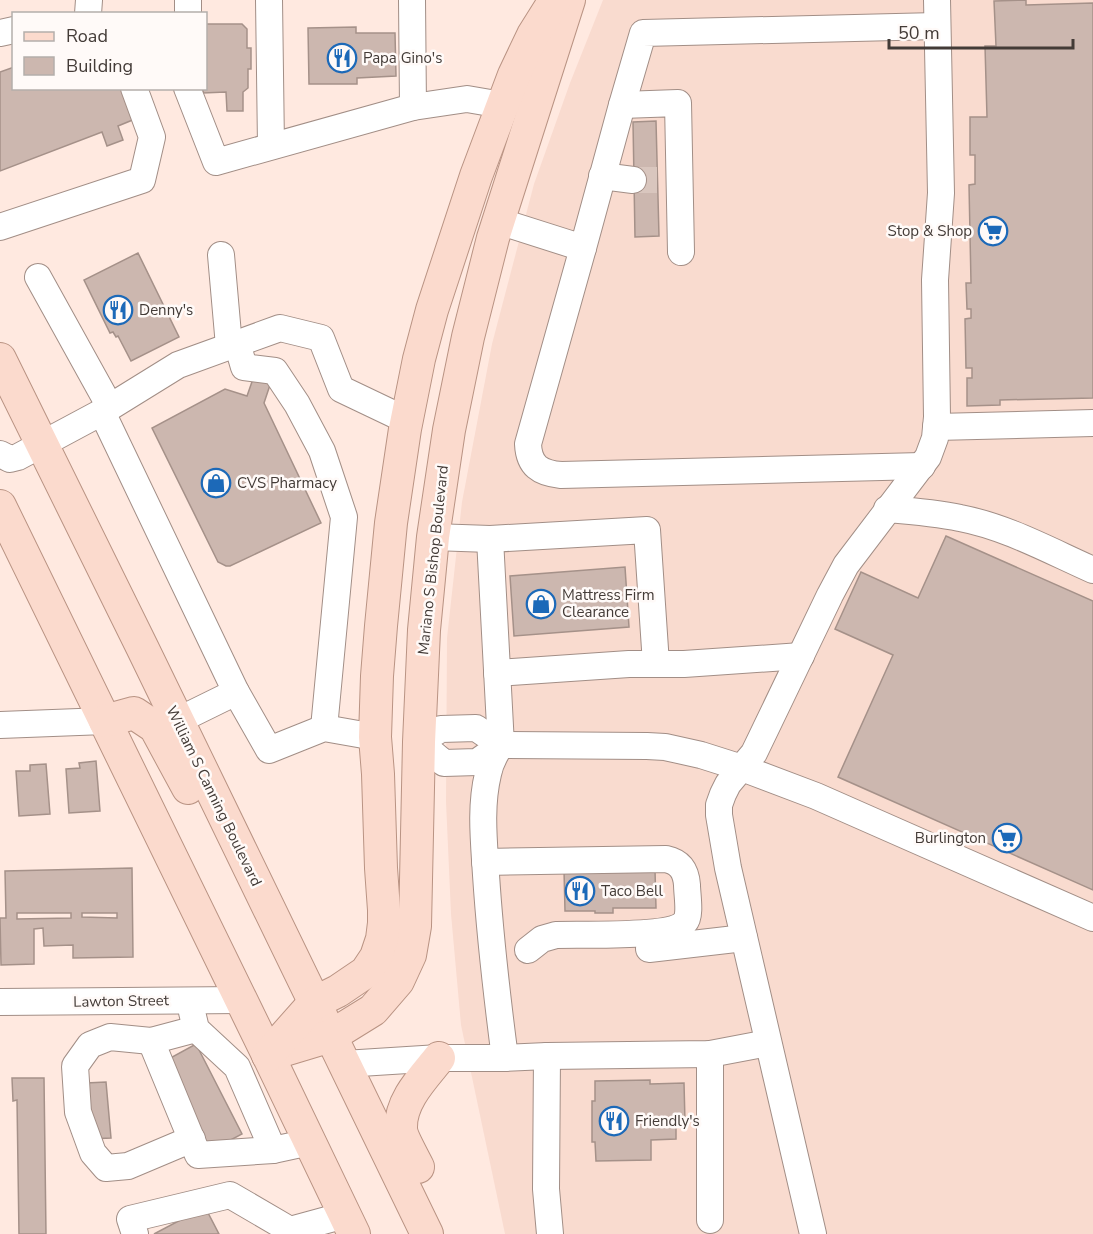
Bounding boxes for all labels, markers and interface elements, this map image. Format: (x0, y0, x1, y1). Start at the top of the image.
legend (12, 12, 207, 90)
scale bar (889, 12, 1074, 50)
text: 50 m (898, 21, 940, 45)
text: Road (66, 24, 108, 48)
restaurant icon: Papa Gino's (326, 42, 358, 74)
place label: Papa Gino's (363, 48, 442, 68)
text: Building (66, 54, 133, 78)
supermarket icon: Stop & Shop (977, 215, 1009, 247)
place label: Stop & Shop (888, 221, 972, 241)
restaurant icon: Denny's (102, 294, 134, 326)
place label: Denny's (139, 300, 193, 320)
street label: Mariano S Bishop Boulevard (413, 464, 453, 656)
shop icon: CVS Pharmacy (200, 467, 232, 499)
place label: CVS Pharmacy (237, 473, 337, 493)
place label: Mattress Firm Clearance (562, 585, 655, 622)
shop icon: Mattress Firm Clearance (525, 588, 557, 620)
street label: William S Canning Boulevard (162, 703, 266, 889)
supermarket icon: Burlington (991, 822, 1023, 854)
place label: Burlington (915, 828, 986, 848)
restaurant icon: Taco Bell (564, 875, 596, 907)
place label: Taco Bell (601, 881, 663, 901)
street label: Lawton Street (73, 990, 170, 1012)
restaurant icon: Friendly's (598, 1105, 630, 1137)
place label: Friendly's (635, 1111, 700, 1131)

